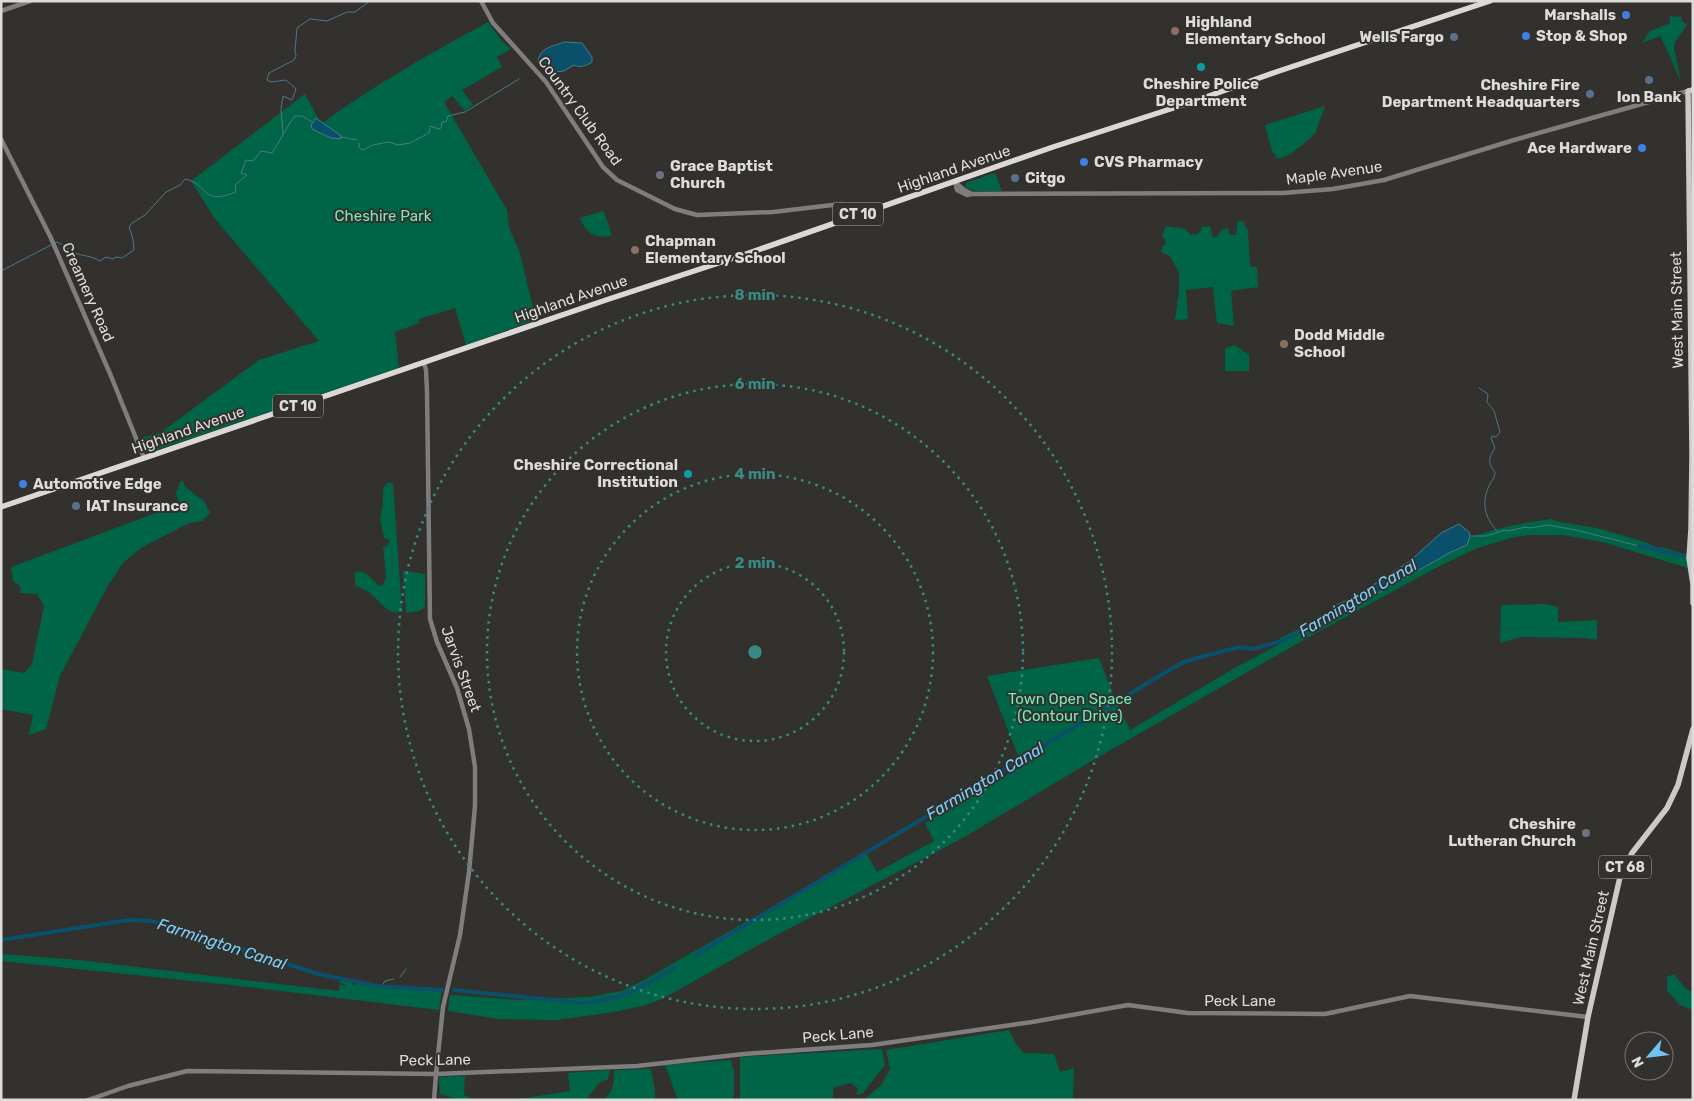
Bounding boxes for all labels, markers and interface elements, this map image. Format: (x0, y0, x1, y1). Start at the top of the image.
place label: Marshalls (1544, 6, 1616, 24)
marker: Marshalls (1620, 9, 1632, 21)
place label: Highland Elementary School (1185, 13, 1326, 48)
marker: Highland Elementary School (1169, 25, 1181, 37)
place label: Stop & Shop (1536, 27, 1627, 45)
place label: Wells Fargo (1360, 28, 1444, 46)
marker: Stop & Shop (1520, 30, 1532, 42)
marker: Wells Fargo (1448, 31, 1460, 43)
street label: Country Club Road (534, 53, 626, 169)
marker: Cheshire Police Department (1195, 61, 1207, 73)
marker: Ion Bank (1643, 74, 1655, 86)
place label: Cheshire Police Department (1143, 75, 1259, 110)
place label: Cheshire Fire Department Headquarters (1382, 76, 1580, 111)
marker: Cheshire Fire Department Headquarters (1584, 88, 1596, 100)
place label: Ion Bank (1617, 88, 1682, 106)
place label: Ace Hardware (1527, 139, 1632, 157)
street label: Highland Avenue (895, 141, 1013, 197)
marker: Ace Hardware (1636, 142, 1648, 154)
place label: CVS Pharmacy (1094, 153, 1203, 171)
marker: CVS Pharmacy (1078, 156, 1090, 168)
place label: Grace Baptist Church (670, 157, 773, 192)
street label: Maple Avenue (1285, 157, 1383, 189)
marker: Grace Baptist Church (654, 169, 666, 181)
place label: Citgo (1025, 169, 1066, 187)
marker: Citgo (1009, 172, 1021, 184)
road number: CT 10 (833, 202, 883, 225)
park label: Cheshire Park (335, 207, 432, 225)
place label: Chapman Elementary School (645, 232, 786, 267)
street label: Creamery Road (58, 240, 118, 344)
marker: Chapman Elementary School (629, 244, 641, 256)
street label: West Main Street (1667, 251, 1687, 369)
street label: Highland Avenue (512, 271, 630, 327)
text: 8 min (734, 286, 776, 304)
place label: Dodd Middle School (1294, 326, 1385, 361)
marker: Dodd Middle School (1278, 338, 1290, 350)
text: 6 min (735, 375, 775, 393)
road number: CT 10 (273, 394, 323, 418)
street label: Highland Avenue (129, 402, 247, 458)
place label: Cheshire Correctional Institution (513, 456, 678, 491)
text: 4 min (734, 465, 776, 483)
marker: Cheshire Correctional Institution (682, 468, 694, 480)
place label: Automotive Edge (33, 475, 162, 493)
marker: Automotive Edge (17, 478, 29, 490)
place label: IAT Insurance (86, 497, 188, 515)
marker: IAT Insurance (70, 500, 82, 512)
text: 2 min (735, 554, 775, 572)
water label: Farmington Canal (1296, 555, 1421, 641)
street label: Jarvis Street (437, 624, 485, 715)
centre of rings (746, 643, 764, 661)
park label: Town Open Space (Contour Drive) (1008, 690, 1132, 725)
water label: Farmington Canal (923, 738, 1048, 824)
place label: Cheshire Lutheran Church (1448, 815, 1576, 850)
marker: Cheshire Lutheran Church (1580, 827, 1592, 839)
road number: CT 68 (1599, 856, 1651, 879)
street label: West Main Street (1569, 889, 1613, 1007)
water label: Farmington Canal (155, 914, 290, 974)
street label: Peck Lane (1204, 992, 1276, 1010)
street label: Peck Lane (802, 1023, 874, 1047)
north arrow (1624, 1031, 1674, 1081)
street label: Peck Lane (399, 1050, 471, 1070)
text: N (1628, 1053, 1648, 1070)

